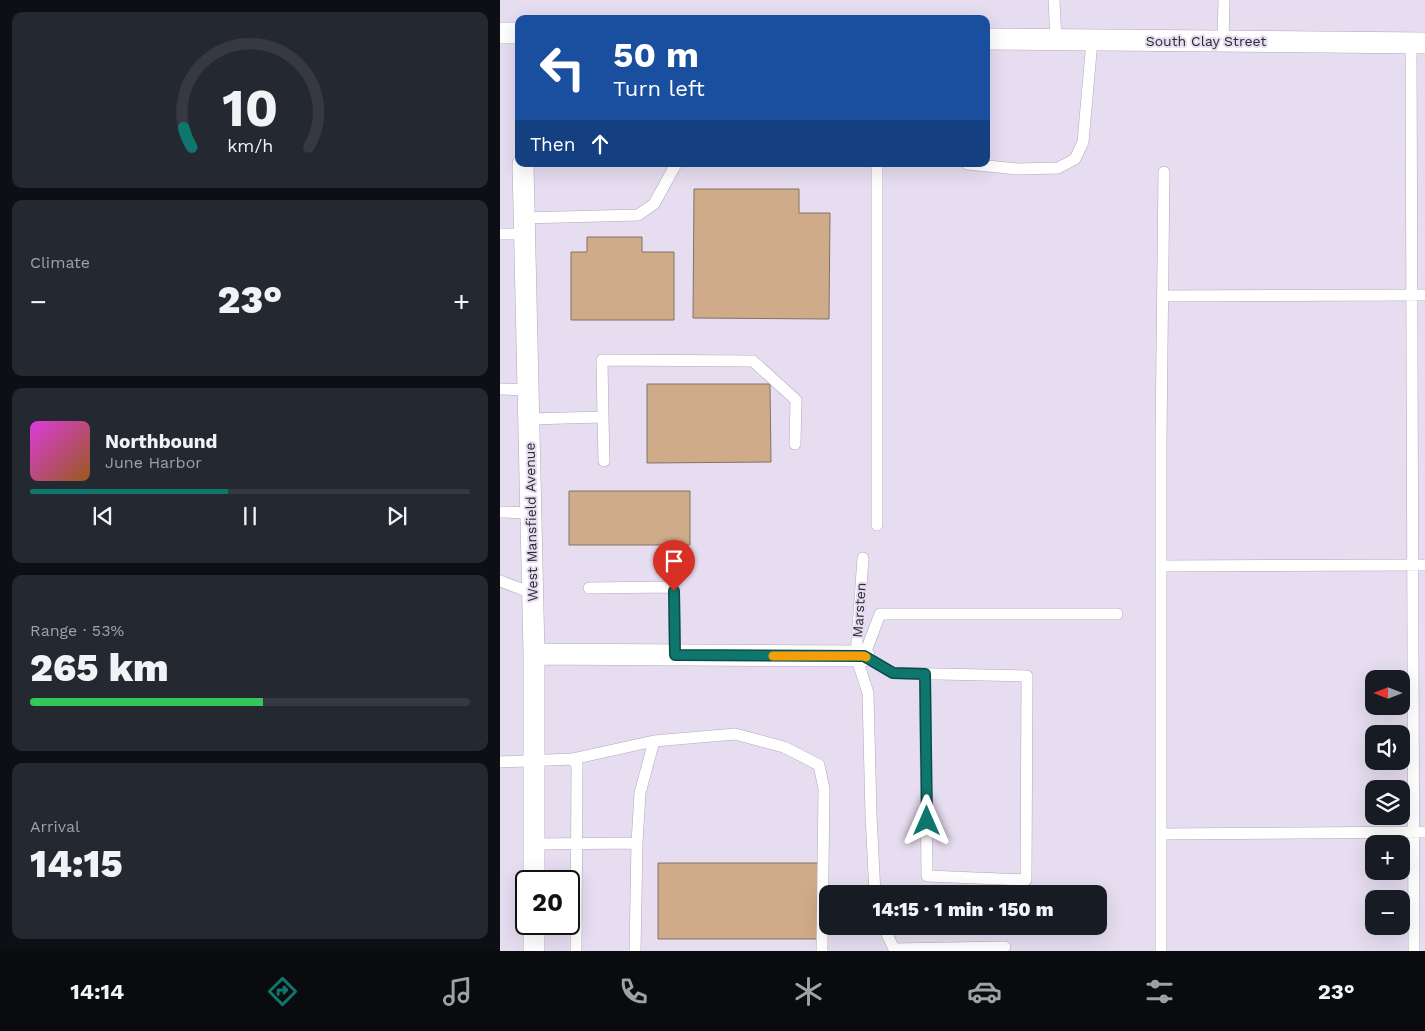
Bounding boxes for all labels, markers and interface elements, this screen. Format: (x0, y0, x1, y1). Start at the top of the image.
street label: South Clay Street (1146, 33, 1266, 49)
text: 50 m (613, 34, 699, 76)
icon: left (530, 35, 595, 100)
text: Turn left (613, 76, 705, 101)
text: 10 (222, 78, 278, 139)
icon: ahead (586, 130, 614, 158)
text: Then (530, 133, 576, 156)
text: km/h (227, 135, 273, 156)
text: Climate (30, 253, 90, 272)
text: 23° (218, 278, 282, 322)
text: − (30, 285, 47, 318)
text: + (453, 285, 470, 318)
text: Northbound (105, 430, 217, 453)
street label: West Mansfield Avenue (522, 442, 540, 602)
text: June Harbor (105, 453, 202, 472)
icon: previous (89, 502, 117, 530)
icon: pause (236, 502, 264, 530)
icon: next (383, 502, 411, 530)
pin (653, 540, 695, 591)
icon: arrive (660, 547, 688, 575)
street label: Marsten (849, 582, 869, 638)
text: Range · 53% (30, 621, 124, 640)
text: 265 km (30, 646, 169, 690)
north arrow (1365, 670, 1410, 715)
map controls (1365, 670, 1410, 935)
button: sound (1365, 725, 1410, 770)
button: layers (1365, 780, 1410, 825)
position arrow (900, 794, 952, 846)
text: Arrival (30, 817, 80, 836)
button: + (1365, 835, 1410, 880)
text: 14:15 (30, 842, 123, 886)
speed limit sign: 20 (515, 870, 580, 935)
button: − (1365, 890, 1410, 935)
text: 14:15 · 1 min · 150 m (872, 898, 1054, 921)
icon: directions (265, 974, 300, 1009)
icon: music (440, 974, 475, 1009)
icon: phone (616, 974, 651, 1009)
icon: climate (791, 974, 826, 1009)
icon: car (967, 974, 1002, 1009)
icon: filters (1142, 974, 1177, 1009)
text: 14:14 (70, 979, 124, 1004)
text: 23° (1318, 979, 1355, 1004)

